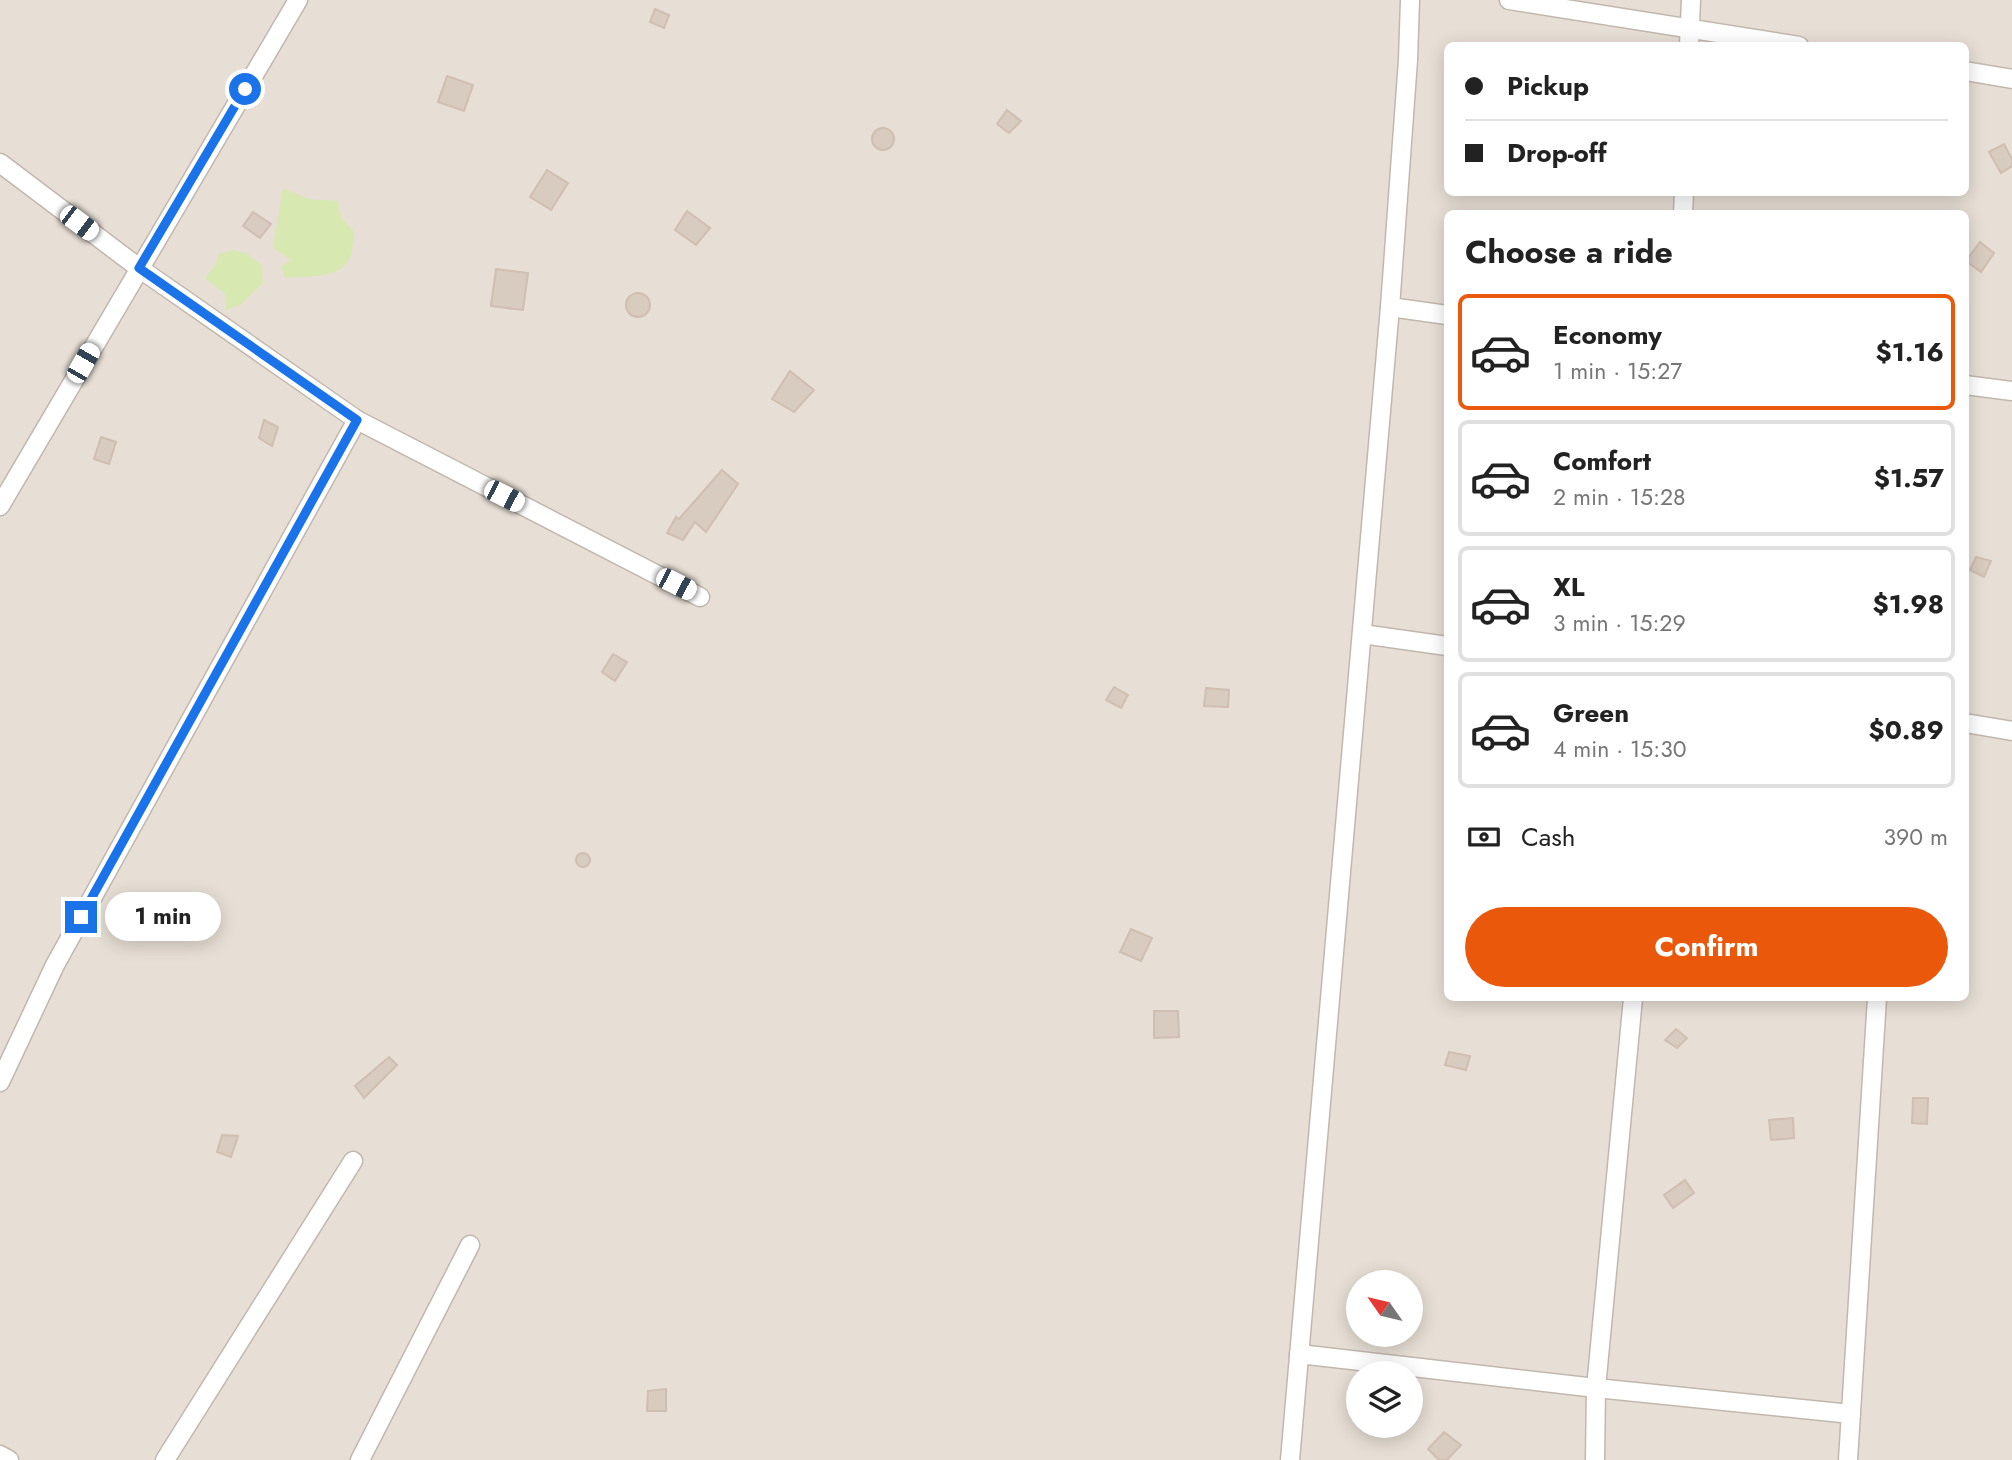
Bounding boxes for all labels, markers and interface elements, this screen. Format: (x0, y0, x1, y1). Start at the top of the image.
text: Pickup (1507, 67, 1589, 105)
route start (229, 73, 261, 105)
text: Drop-off (1507, 134, 1607, 172)
car (56, 202, 103, 244)
text: Choose a ride (1465, 229, 1673, 275)
text: Economy (1553, 316, 1662, 354)
icon: car (1469, 321, 1532, 384)
text: $1.16 (1876, 333, 1944, 371)
car (64, 340, 103, 386)
text: 1 min · 15:27 (1553, 354, 1682, 388)
text: Comfort (1553, 442, 1651, 480)
icon: car (1469, 447, 1532, 510)
text: $1.57 (1874, 459, 1944, 497)
car (481, 477, 528, 515)
text: 2 min · 15:28 (1553, 480, 1686, 514)
car (653, 565, 700, 603)
text: XL (1553, 568, 1585, 606)
icon: car (1469, 573, 1532, 636)
text: $1.98 (1873, 585, 1944, 623)
text: 3 min · 15:29 (1553, 606, 1686, 640)
text: Green (1553, 694, 1629, 732)
icon: car (1469, 699, 1532, 762)
text: $0.89 (1869, 711, 1944, 749)
text: 4 min · 15:30 (1553, 732, 1687, 766)
icon: cash (1465, 818, 1503, 856)
text: Cash (1521, 818, 1575, 856)
text: 390 m (1884, 820, 1948, 854)
callout: 1 min (106, 892, 221, 942)
text: 1 min (134, 899, 192, 933)
route end (65, 901, 97, 933)
button: Confirm (1465, 907, 1948, 987)
north arrow (1346, 1270, 1423, 1348)
map controls (1346, 1270, 1423, 1438)
button: layers (1346, 1361, 1423, 1438)

